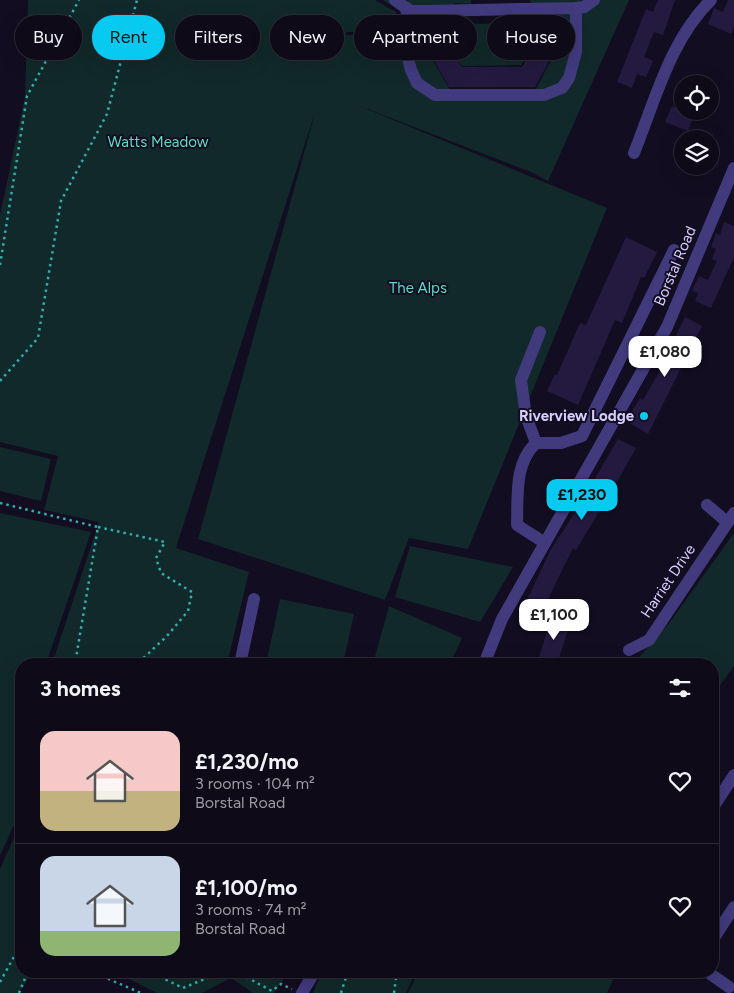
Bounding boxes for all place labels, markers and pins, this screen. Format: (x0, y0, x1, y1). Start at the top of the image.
pin: £1,080 (624, 336, 706, 378)
place label: Riverview Lodge (519, 407, 635, 425)
marker: Riverview Lodge (638, 410, 650, 422)
pin: £1,230 (541, 478, 623, 521)
pin: £1,100 (513, 598, 595, 641)

